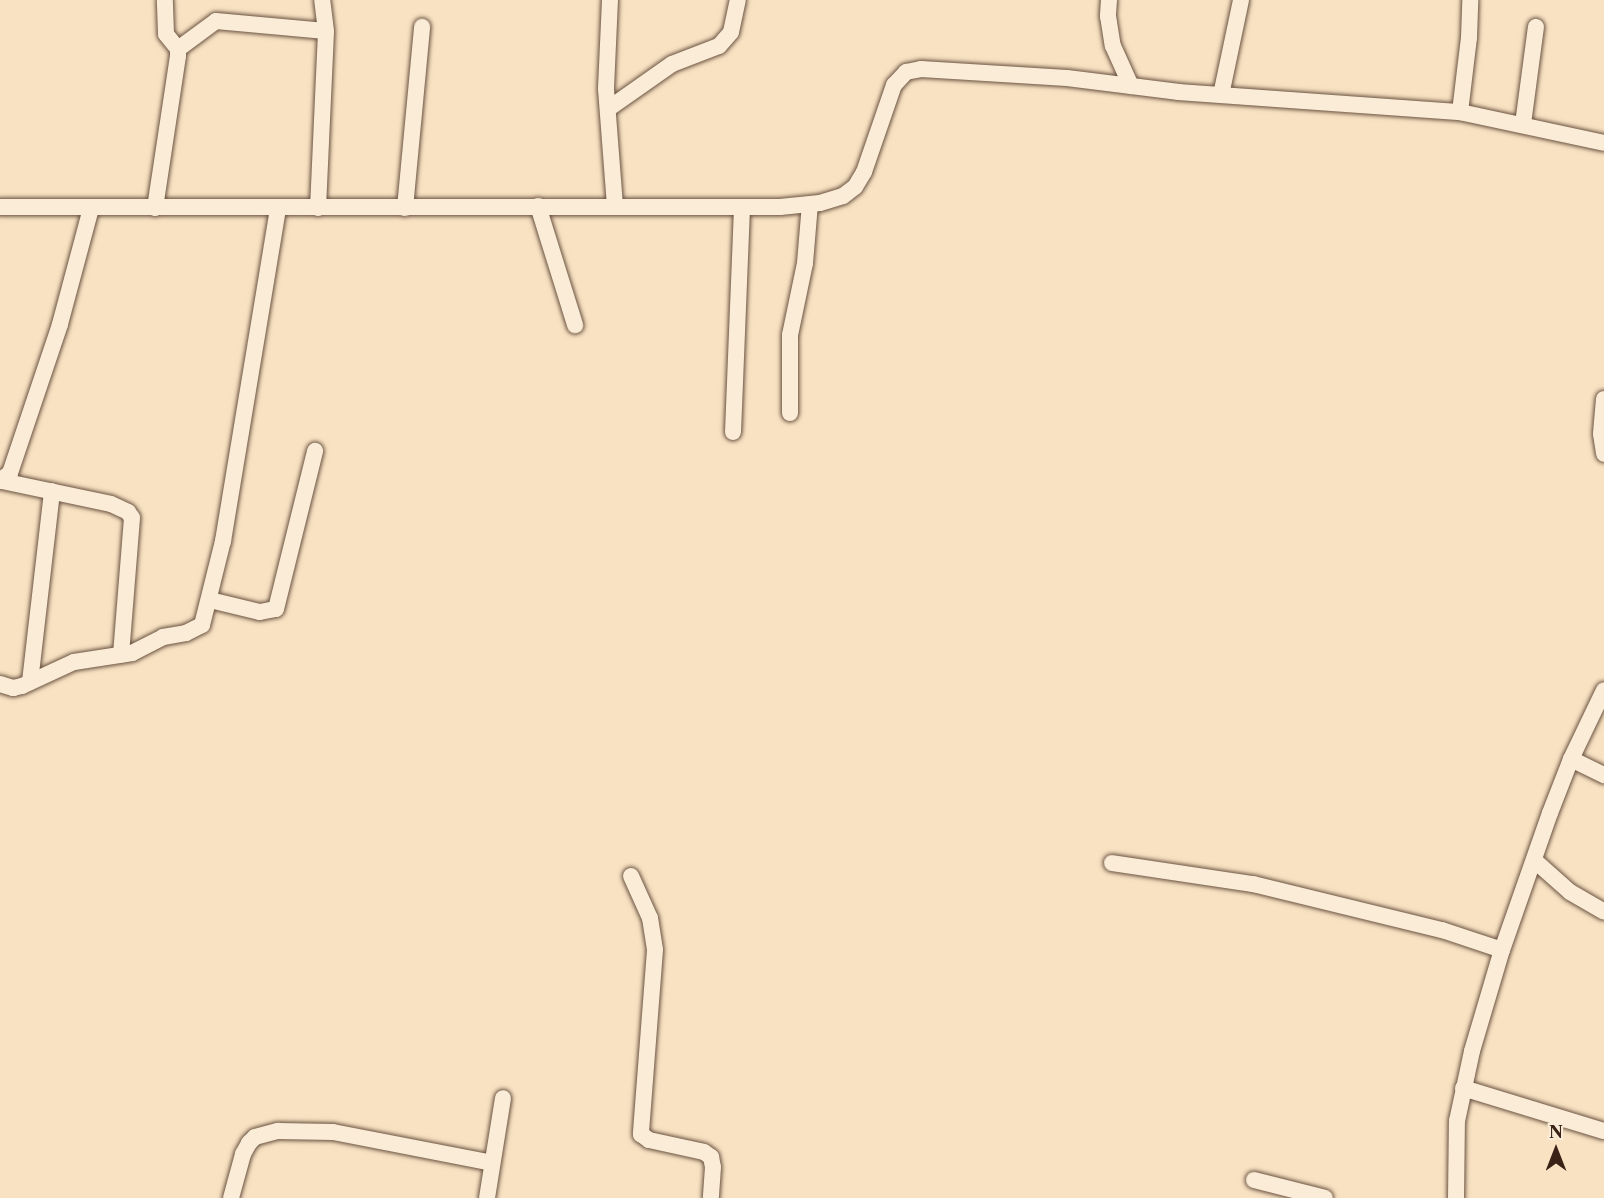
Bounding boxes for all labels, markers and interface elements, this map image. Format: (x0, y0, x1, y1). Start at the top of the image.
north arrow (1526, 1120, 1586, 1180)
text: N (1549, 1122, 1563, 1142)

